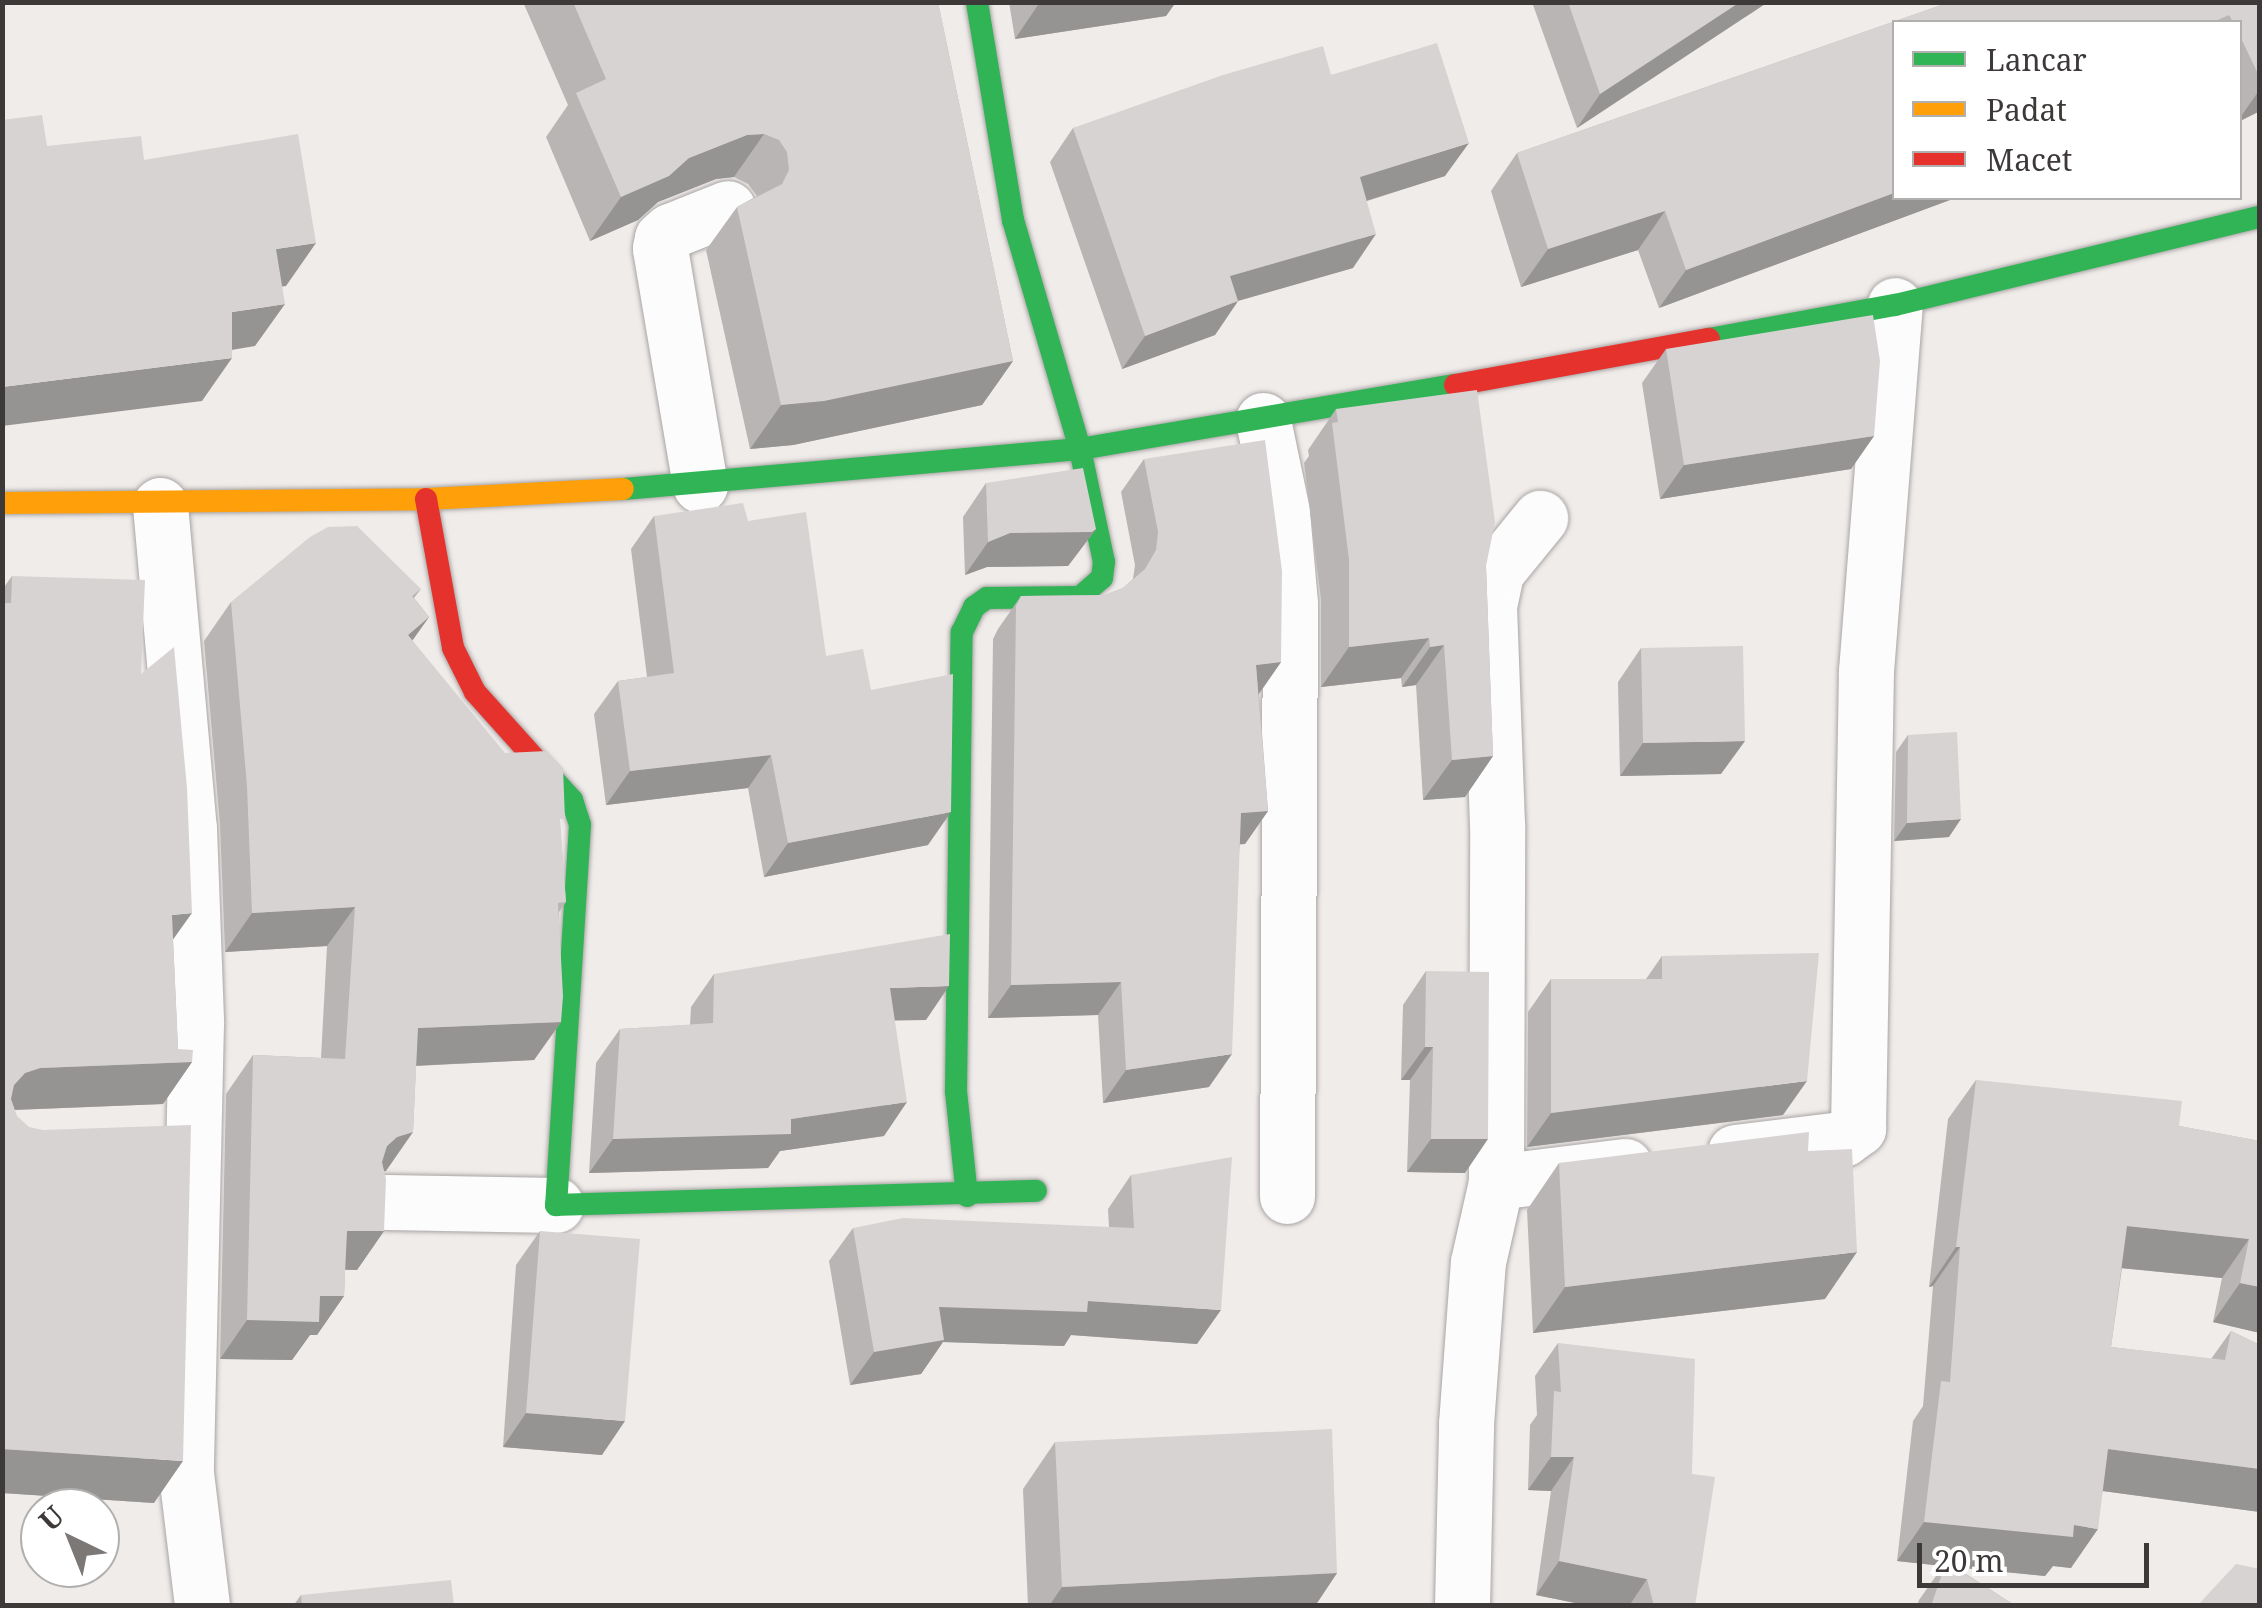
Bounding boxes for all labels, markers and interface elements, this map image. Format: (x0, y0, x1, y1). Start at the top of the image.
legend (1892, 20, 2242, 200)
text: Lancar (1986, 39, 2087, 80)
text: Padat (1986, 89, 2067, 130)
text: Macet (1986, 139, 2072, 180)
north arrow (20, 1488, 120, 1588)
text: U (30, 1496, 72, 1539)
scale bar (1922, 1523, 2154, 1585)
text: 20 m (1934, 1540, 2004, 1581)

